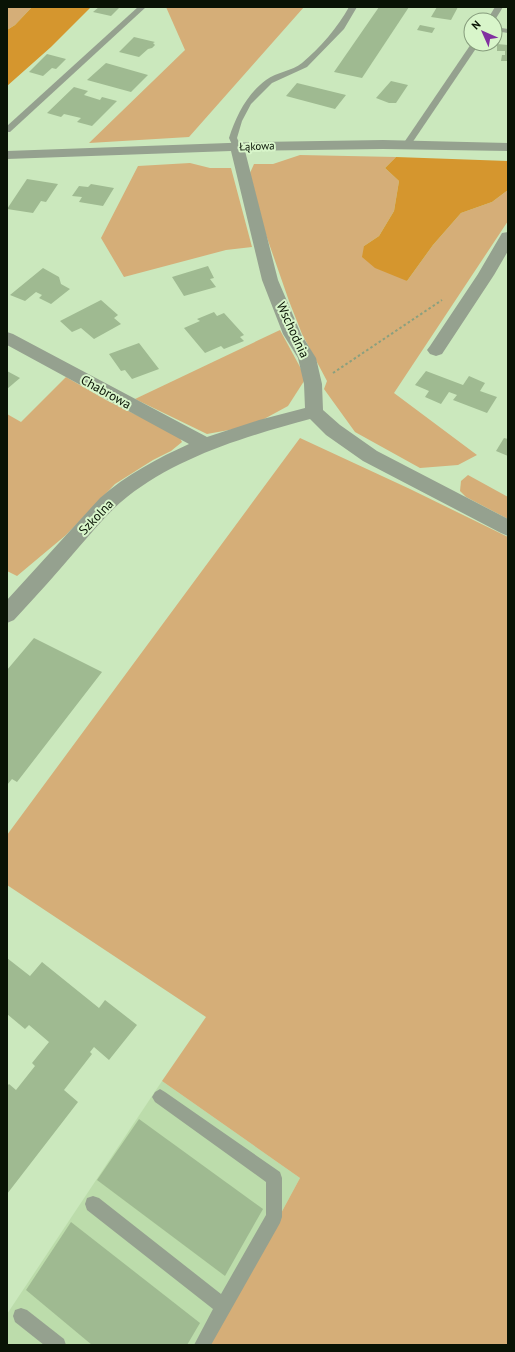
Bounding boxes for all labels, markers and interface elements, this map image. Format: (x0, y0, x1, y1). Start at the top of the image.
north arrow (463, 12, 503, 52)
text: N (468, 17, 483, 32)
street label: Łąkowa (239, 138, 275, 154)
street label: Wschodnia (273, 299, 313, 361)
street label: Chabrowa (78, 371, 134, 413)
street label: Szkolna (75, 496, 117, 538)

